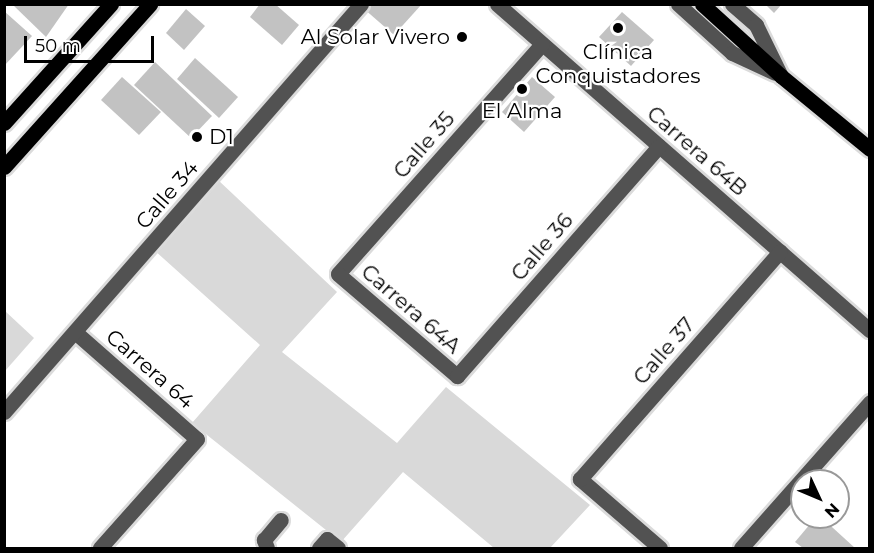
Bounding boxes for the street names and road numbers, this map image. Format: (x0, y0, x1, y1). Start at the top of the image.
street label: Carrera 64B (642, 101, 752, 201)
street label: Calle 35 (388, 106, 460, 184)
street label: Calle 34 (130, 156, 204, 234)
street label: Calle 36 (506, 208, 578, 286)
street label: Carrera 64A (356, 259, 466, 359)
street label: Calle 37 (628, 312, 700, 390)
street label: Carrera 64 (101, 324, 199, 414)

